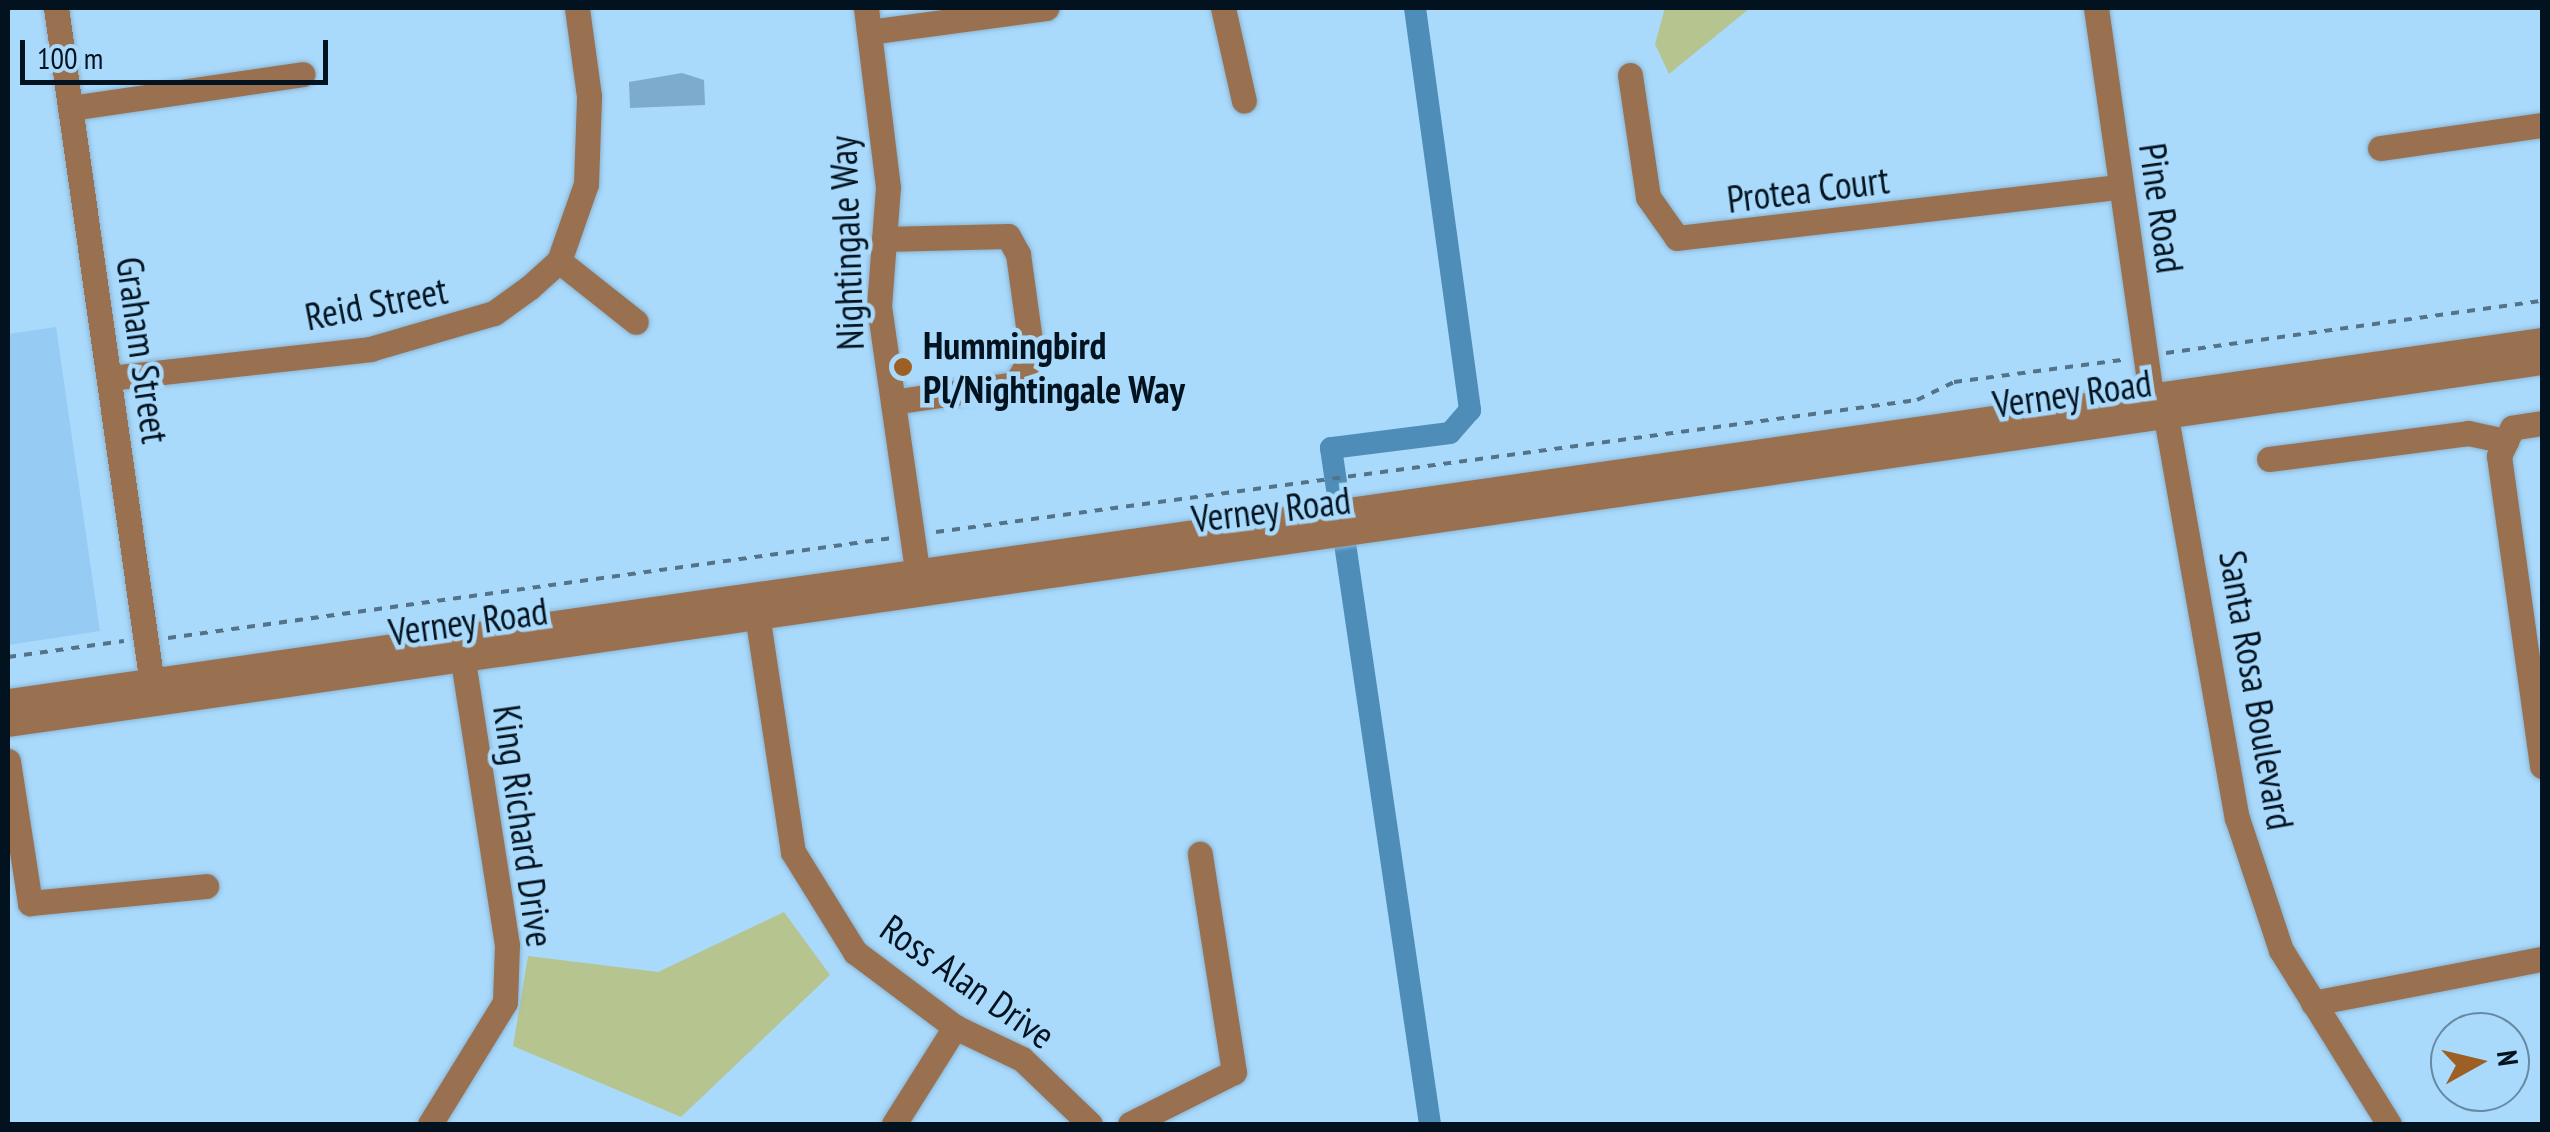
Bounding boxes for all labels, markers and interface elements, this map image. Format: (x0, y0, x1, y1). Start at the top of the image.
scale bar (25, 20, 332, 82)
text: 100 m (37, 38, 103, 77)
street label: Nightingale Way (819, 135, 873, 351)
street label: Pine Road (2130, 140, 2194, 276)
street label: Protea Court (1724, 156, 1892, 222)
street label: Graham Street (107, 254, 179, 446)
street label: Reid Street (301, 267, 451, 339)
place label: Hummingbird Pl/Nightingale Way (923, 322, 1186, 412)
marker: Hummingbird Pl/Nightingale Way (892, 356, 914, 378)
street label: Verney Road (1989, 359, 2155, 427)
street label: Verney Road (1188, 477, 1354, 541)
street label: Santa Rosa Boulevard (2210, 547, 2304, 833)
street label: Verney Road (385, 587, 551, 655)
street label: King Richard Drive (484, 702, 564, 950)
street label: Ross Alan Drive (872, 904, 1064, 1058)
north arrow (2430, 1012, 2530, 1112)
text: N (2489, 1048, 2528, 1068)

